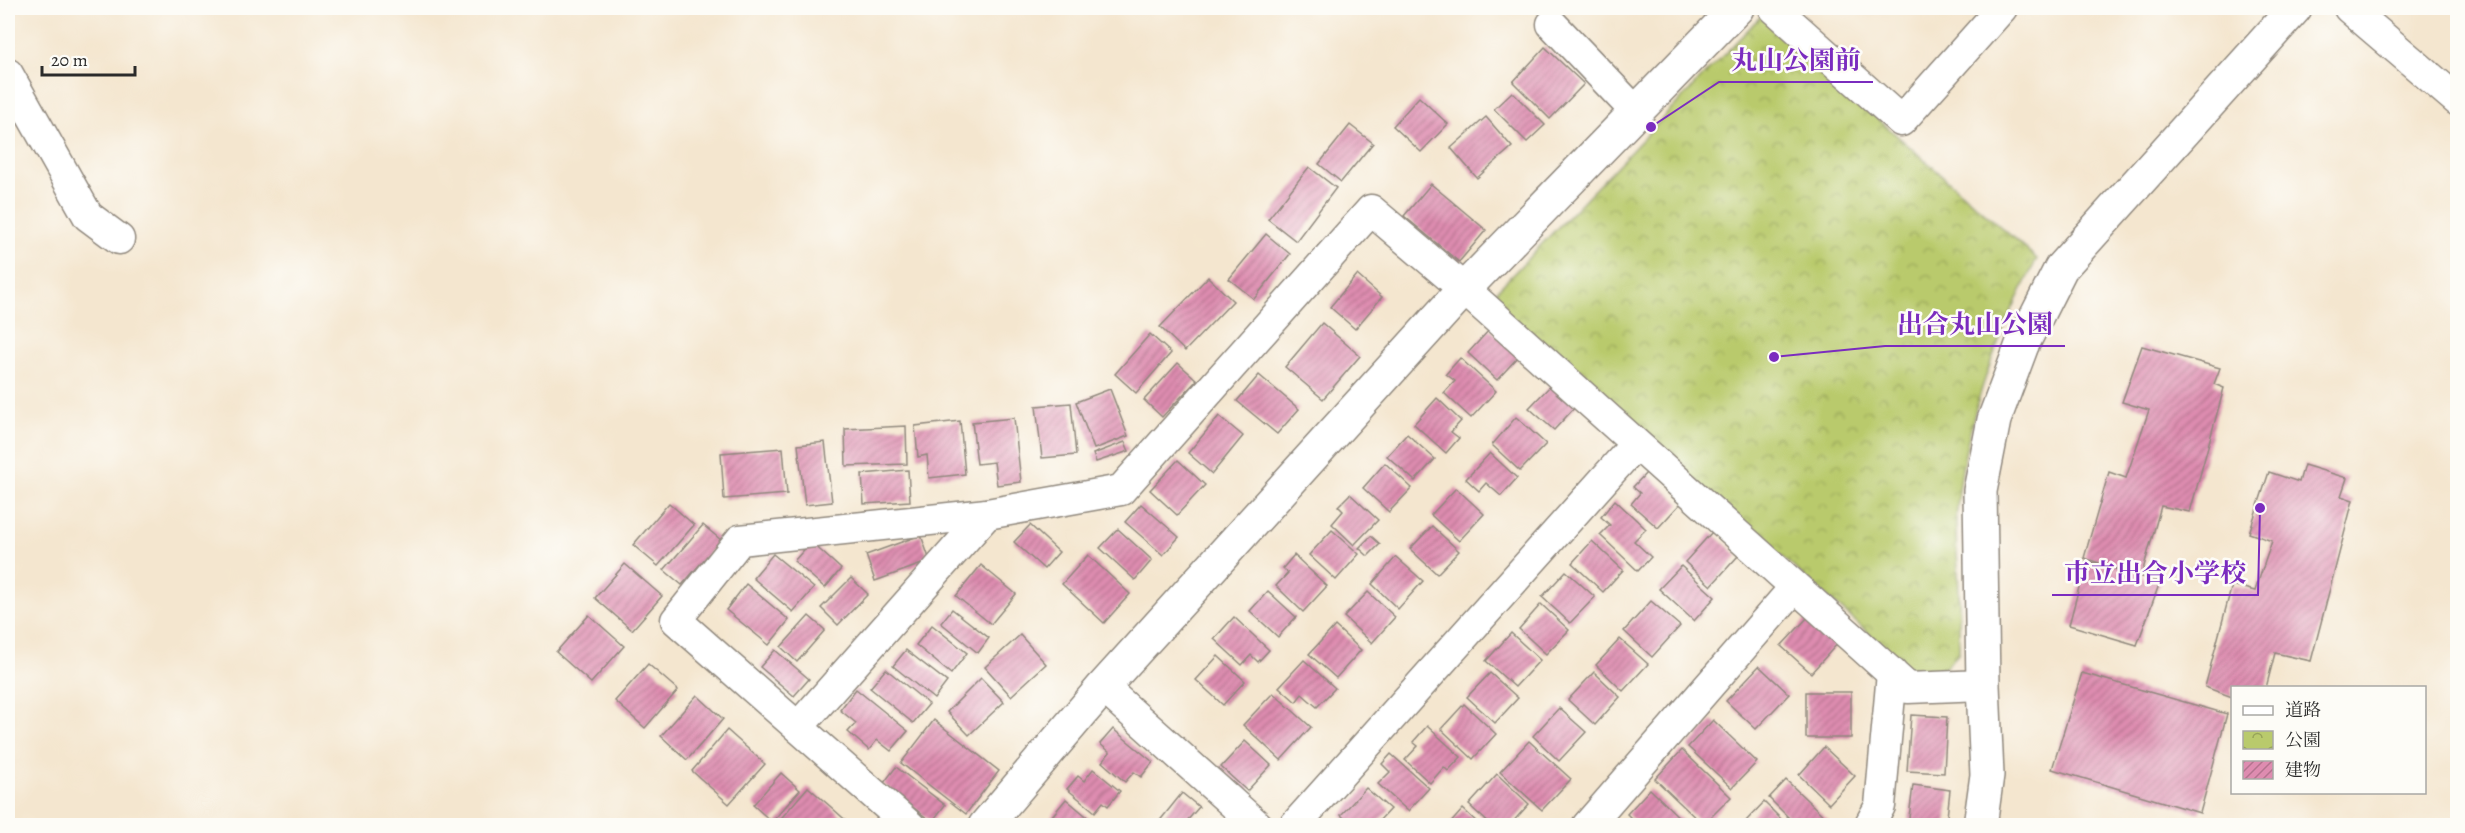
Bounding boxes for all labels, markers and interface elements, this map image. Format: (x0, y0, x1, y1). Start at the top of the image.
callout: 丸山公園前 (1719, 38, 1873, 82)
scale bar (42, 39, 135, 77)
text: 丸山公園前 (1731, 43, 1861, 78)
text: 20 m (51, 48, 88, 72)
callout: 出合丸山公園 (1885, 302, 2065, 346)
text: 出合丸山公園 (1897, 307, 2053, 342)
callout: 市立出合小学校 (2052, 551, 2258, 595)
text: 市立出合小学校 (2064, 556, 2246, 591)
legend (2231, 686, 2426, 794)
text: 道路 (2285, 698, 2321, 722)
text: 公園 (2285, 728, 2321, 752)
text: 建物 (2285, 758, 2321, 782)

